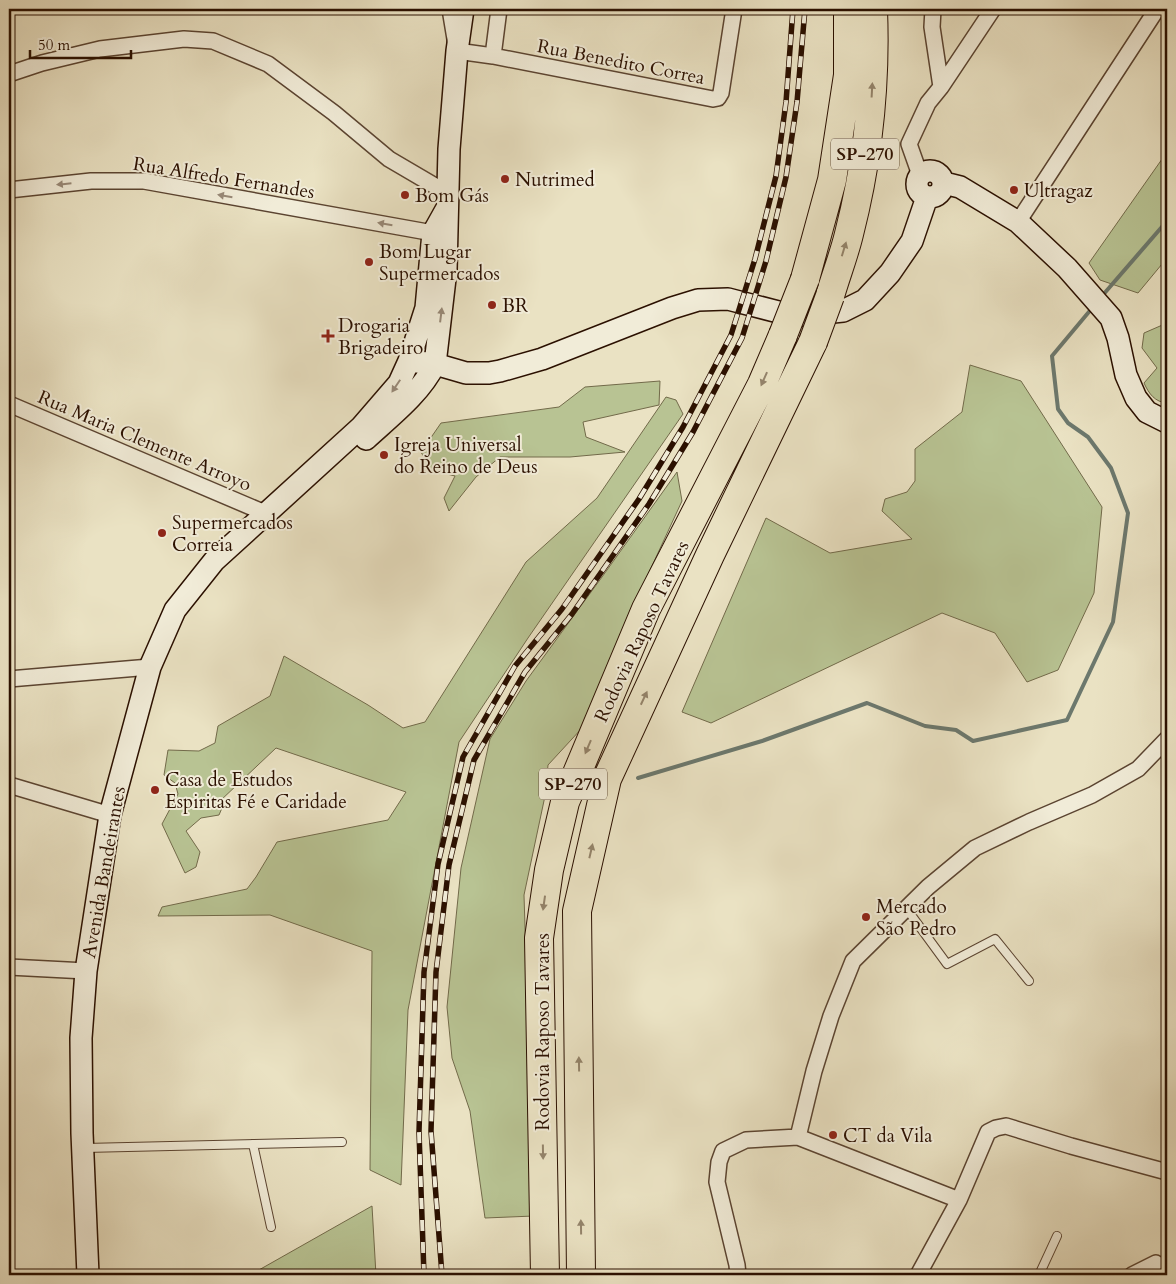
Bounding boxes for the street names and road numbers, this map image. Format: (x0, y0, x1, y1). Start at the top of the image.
street label: Rua Benedito Correa (535, 33, 707, 91)
road number: SP-270 (831, 138, 899, 170)
street label: Rua Alfredo Fernandes (131, 151, 316, 205)
street label: Rua Maria Clemente Arroyo (34, 384, 255, 498)
street label: Rodovia Raposo Tavares (588, 536, 695, 726)
road number: SP-270 (539, 769, 607, 800)
street label: Avenida Bandeirantes (76, 784, 132, 960)
street label: Rodovia Raposo Tavares (530, 933, 556, 1131)

